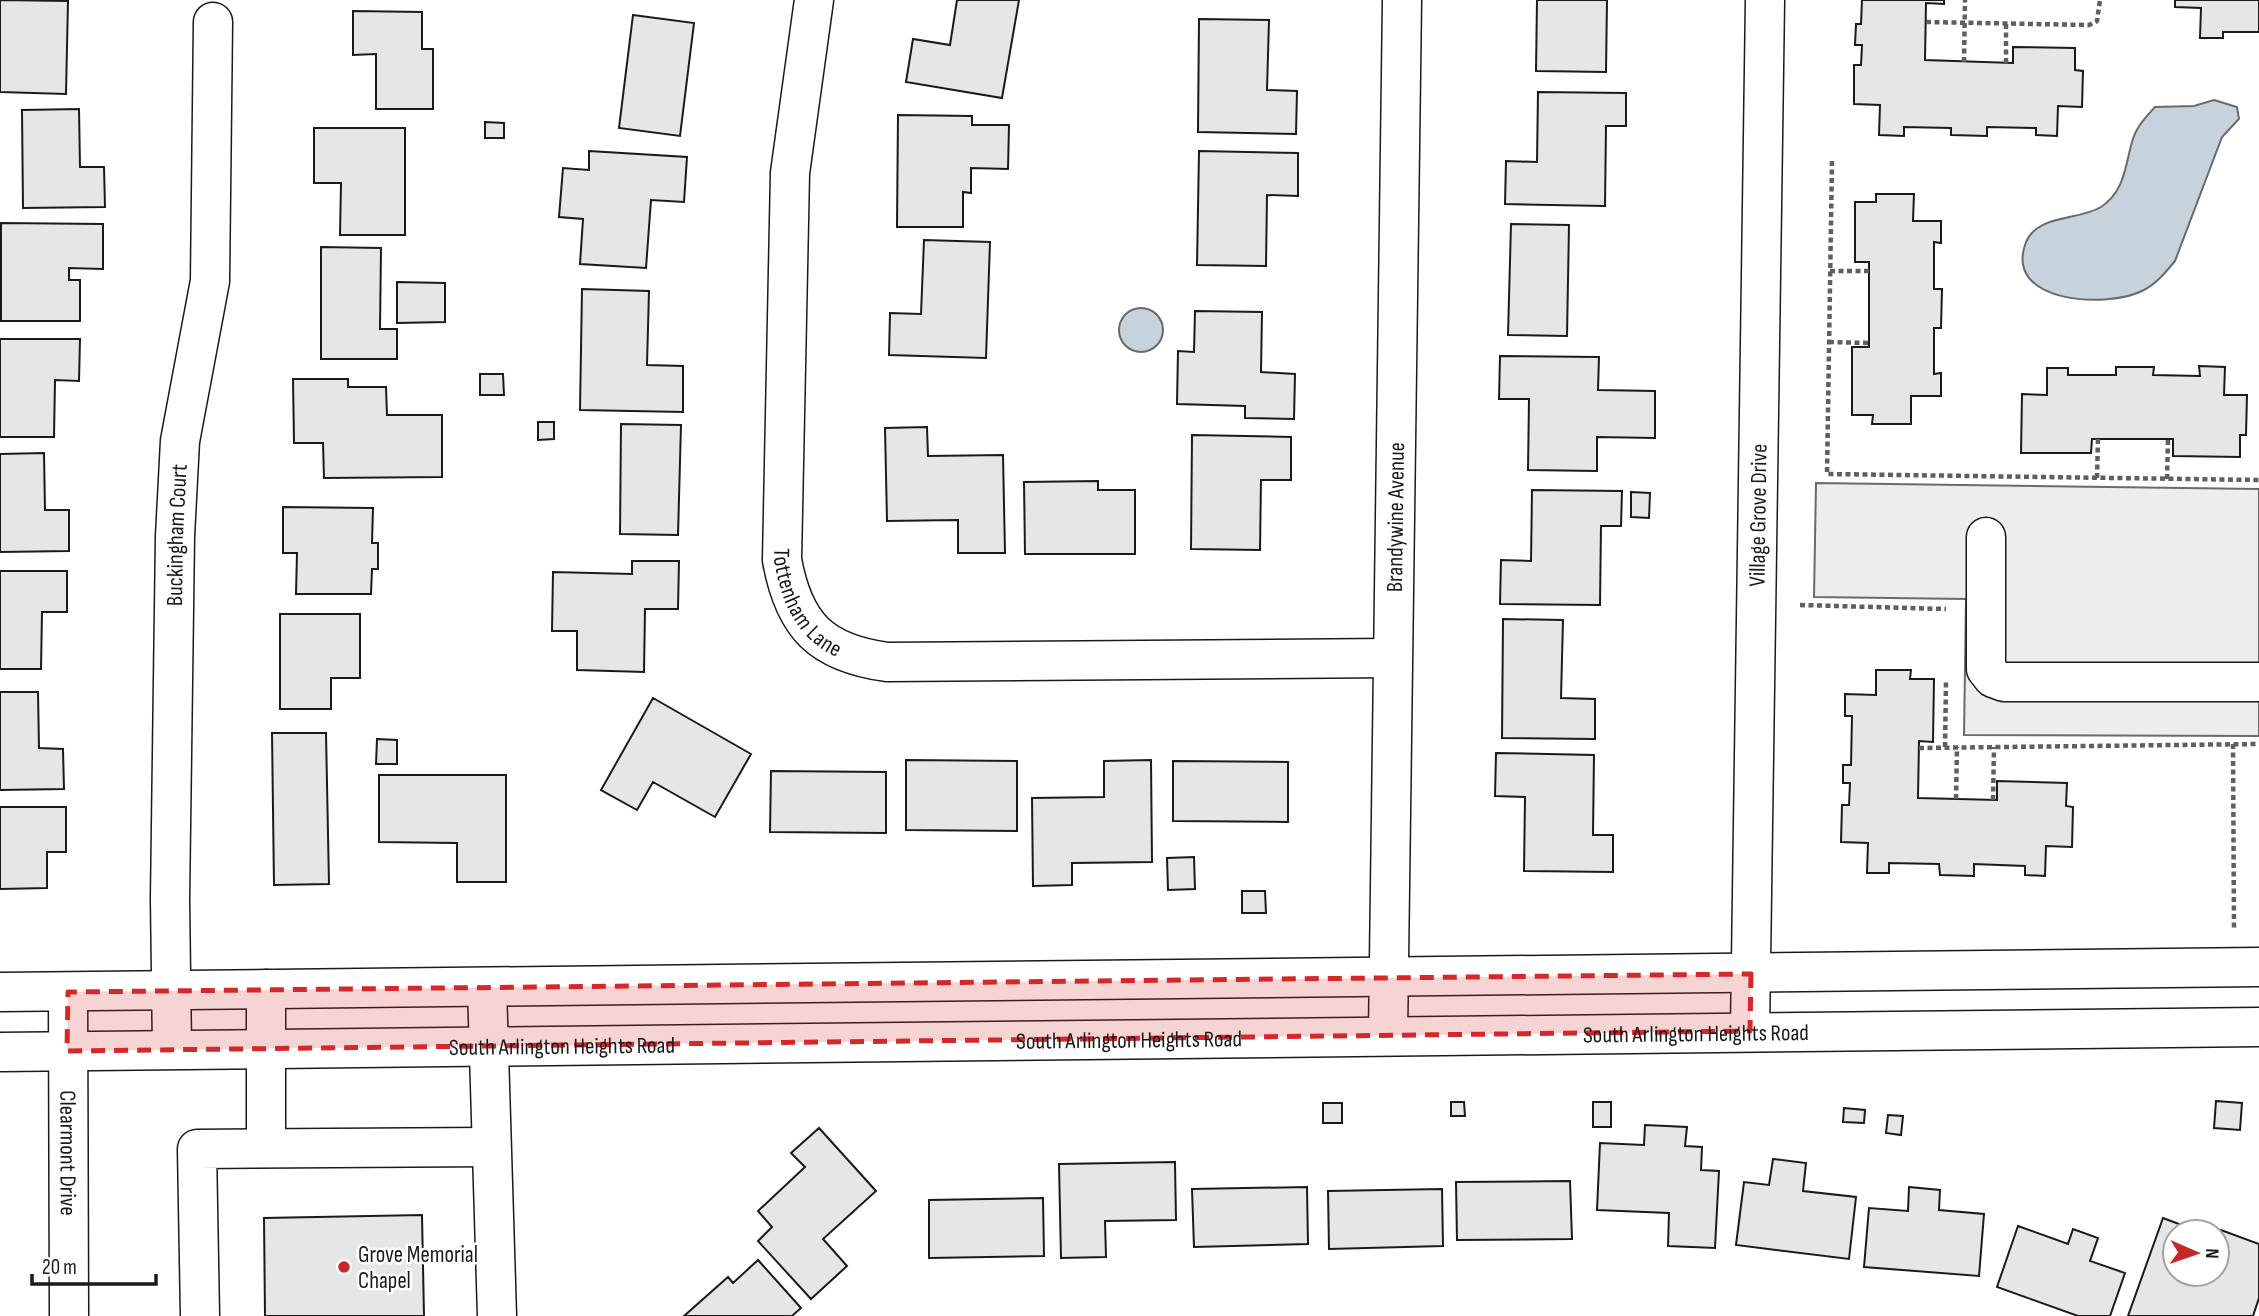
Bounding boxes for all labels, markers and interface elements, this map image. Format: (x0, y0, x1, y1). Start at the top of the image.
street label: Brandywine Avenue (1381, 442, 1411, 592)
street label: Village Grove Drive (1743, 443, 1774, 587)
street label: Buckingham Court (161, 463, 194, 606)
street label: Tottenham Lane (767, 548, 846, 663)
street label: South Arlington Heights Road (1583, 1019, 1809, 1049)
street label: South Arlington Heights Road (1016, 1025, 1242, 1056)
street label: South Arlington Heights Road (449, 1032, 675, 1062)
street label: Clearmont Drive (53, 1090, 82, 1216)
north arrow (2161, 1218, 2231, 1288)
place label: Grove Memorial Chapel (358, 1241, 478, 1295)
scale bar (32, 1242, 156, 1286)
text: N (2200, 1248, 2223, 1259)
text: 20 m (42, 1255, 77, 1280)
marker: Grove Memorial Chapel (336, 1259, 352, 1275)

